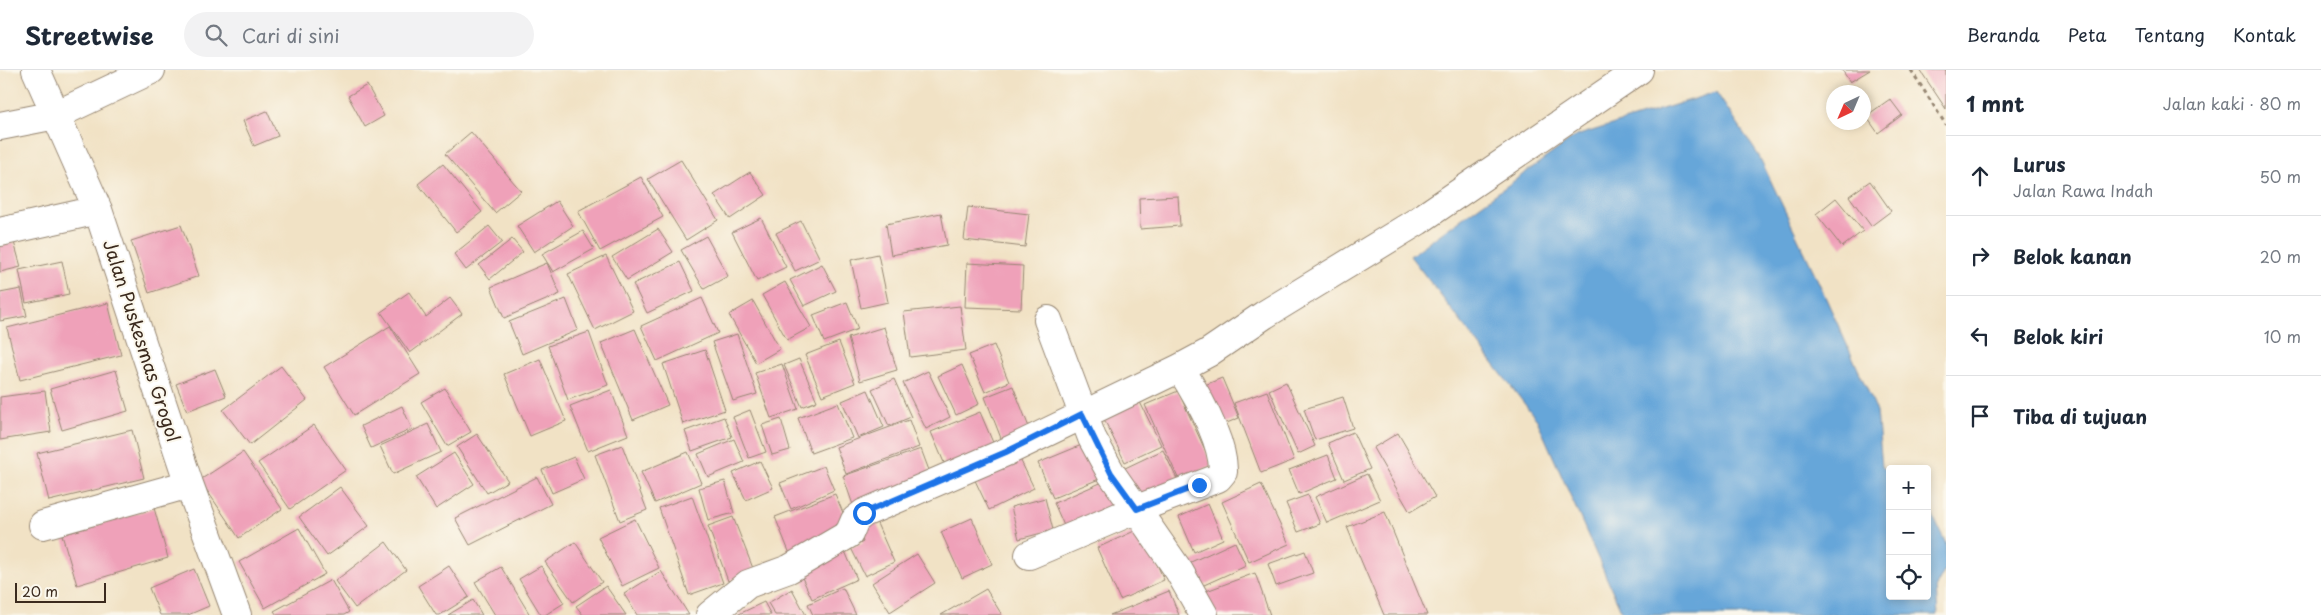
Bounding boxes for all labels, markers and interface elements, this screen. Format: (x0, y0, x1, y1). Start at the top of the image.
search box (184, 12, 534, 57)
text: Streetwise (25, 17, 154, 53)
icon: search (202, 21, 230, 49)
text: Cari di sini (242, 21, 340, 49)
text: Beranda (1967, 21, 2040, 48)
text: Peta (2068, 21, 2106, 48)
text: Tentang (2134, 21, 2205, 48)
text: Kontak (2233, 21, 2296, 48)
north arrow (1826, 85, 1871, 130)
text: 1 mnt (1966, 87, 2024, 119)
text: Jalan kaki · 80 m (2163, 91, 2301, 115)
text: Lurus (2013, 150, 2066, 178)
icon: ahead (1966, 162, 1994, 190)
text: 50 m (2260, 164, 2301, 188)
text: Jalan Rawa Indah (2013, 178, 2153, 202)
street label: Jalan Puskesmas Grogol (97, 236, 188, 445)
icon: right (1966, 242, 1994, 270)
text: Belok kanan (2013, 242, 2132, 270)
text: 20 m (2260, 244, 2301, 268)
icon: left (1966, 322, 1994, 350)
text: Belok kiri (2013, 322, 2103, 350)
text: 10 m (2264, 324, 2301, 348)
icon: arrive (1966, 402, 1994, 430)
text: Tiba di tujuan (2013, 402, 2147, 430)
map controls (1886, 465, 1931, 600)
button: + (1886, 465, 1931, 510)
route end (1188, 474, 1211, 497)
route start (853, 502, 876, 525)
button: − (1886, 510, 1931, 555)
button: locate (1886, 555, 1931, 600)
scale bar (15, 580, 106, 603)
text: 20 m (22, 581, 58, 602)

